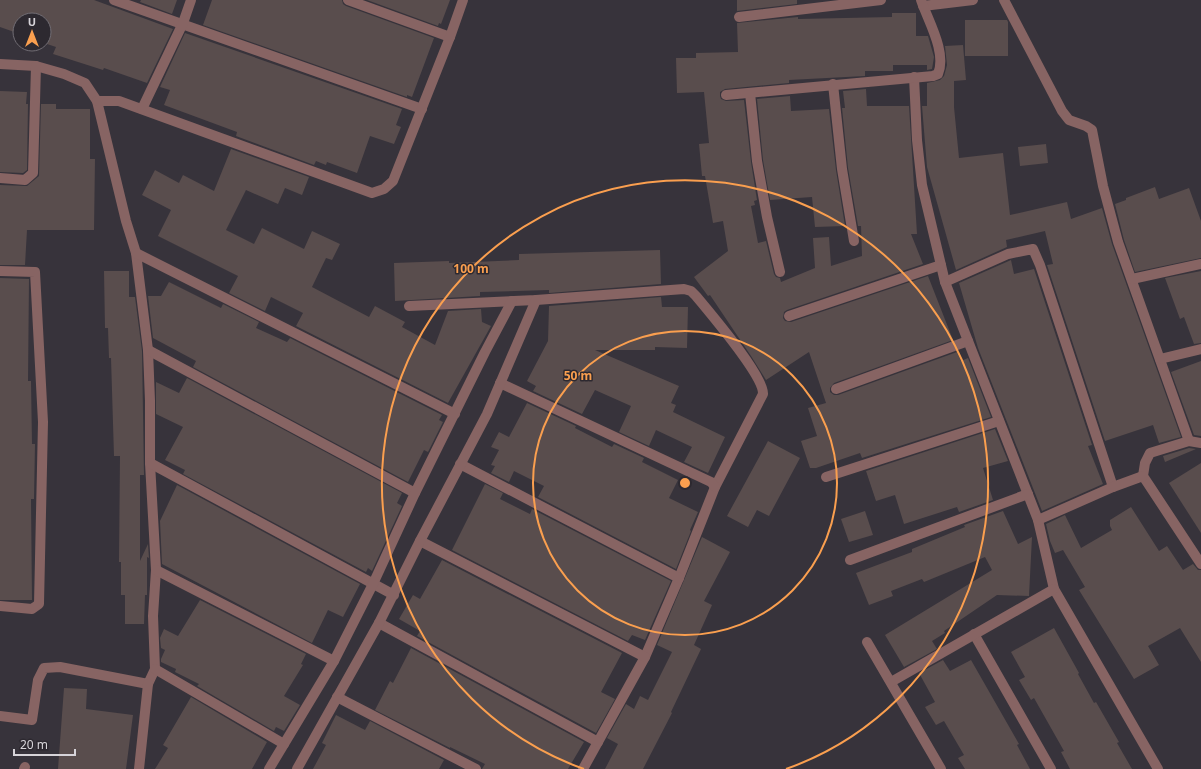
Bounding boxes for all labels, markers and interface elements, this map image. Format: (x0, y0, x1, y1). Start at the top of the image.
north arrow (12, 12, 52, 52)
text: U (28, 14, 36, 29)
text: 100 m (453, 260, 489, 277)
text: 50 m (564, 367, 592, 384)
centre of rings (678, 476, 692, 490)
scale bar (14, 731, 75, 757)
text: 20 m (20, 736, 48, 753)

